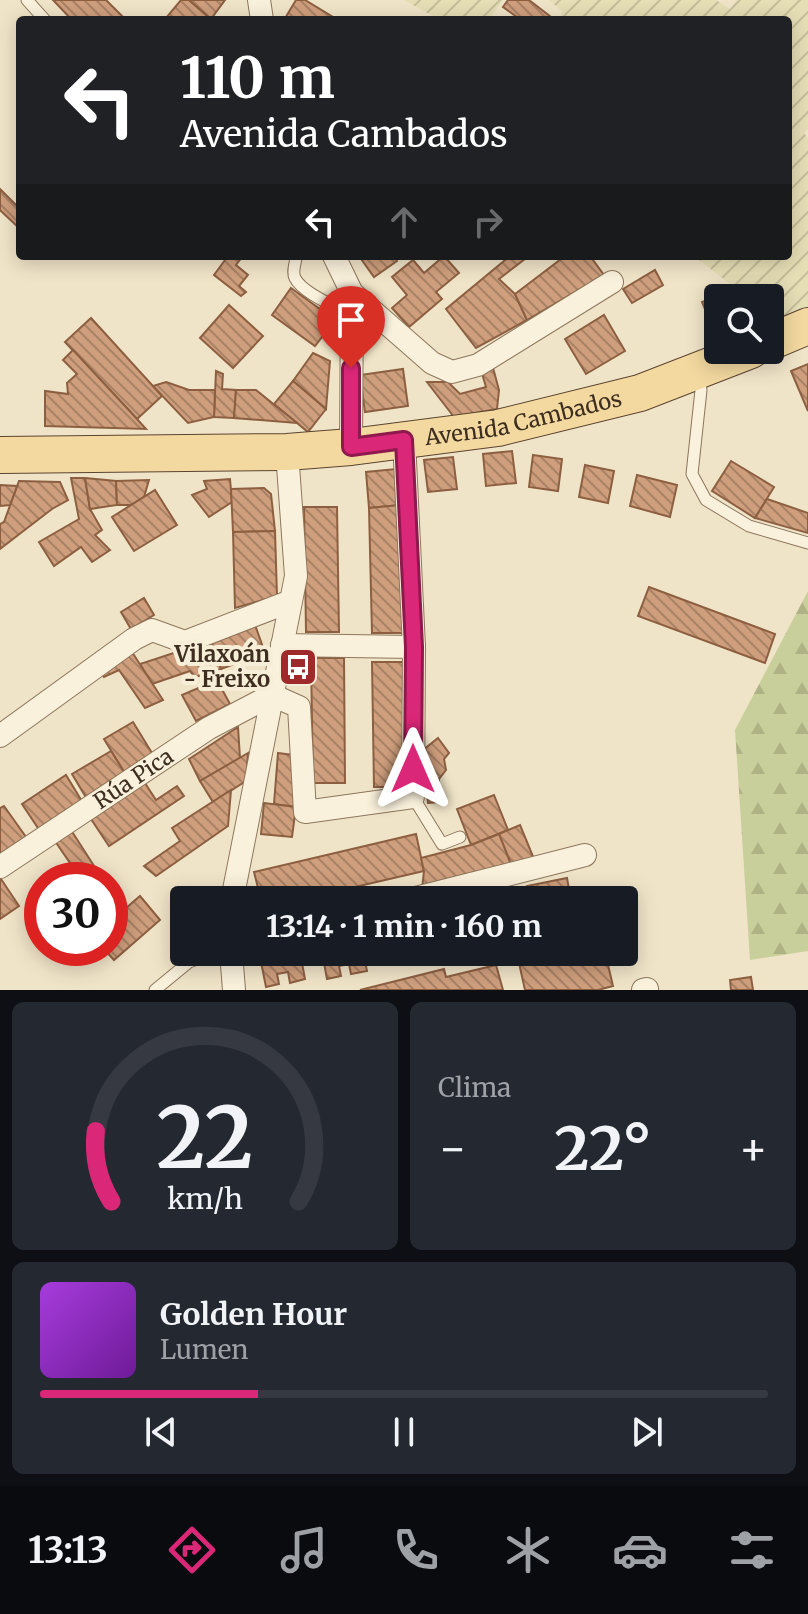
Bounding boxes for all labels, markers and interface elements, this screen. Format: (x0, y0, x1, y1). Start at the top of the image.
text: 110 m (180, 43, 335, 113)
icon: left (48, 48, 152, 152)
text: Avenida Cambados (180, 112, 508, 157)
icon: left (298, 200, 342, 244)
icon: ahead (382, 200, 426, 244)
icon: right (466, 200, 510, 244)
map controls (704, 284, 784, 364)
button: search (704, 284, 784, 364)
pin (317, 286, 385, 368)
icon: arrive (329, 298, 373, 342)
street label: Avenida Cambados (422, 384, 624, 451)
place label: Vilaxoán - Freixo (173, 640, 270, 693)
bus stop icon: Vilaxoán - Freixo (277, 646, 319, 688)
position arrow (371, 727, 455, 811)
street label: Rúa Pica (88, 742, 179, 815)
speed limit sign: 30 (24, 862, 128, 966)
text: 13:14 · 1 min · 160 m (266, 907, 542, 945)
text: Clima (438, 1071, 511, 1104)
text: 22 (157, 1086, 253, 1191)
text: 22° (554, 1111, 652, 1186)
text: − (438, 1121, 467, 1176)
text: + (739, 1121, 768, 1176)
text: km/h (167, 1181, 243, 1217)
text: Golden Hour (160, 1295, 347, 1333)
text: Lumen (160, 1333, 249, 1366)
icon: previous (139, 1410, 183, 1454)
icon: pause (382, 1410, 426, 1454)
icon: next (625, 1410, 669, 1454)
icon: directions (164, 1522, 220, 1578)
icon: music (276, 1522, 332, 1578)
icon: phone (388, 1522, 444, 1578)
icon: climate (500, 1522, 556, 1578)
icon: car (612, 1522, 668, 1578)
icon: filters (724, 1522, 780, 1578)
text: 13:13 (28, 1528, 108, 1573)

